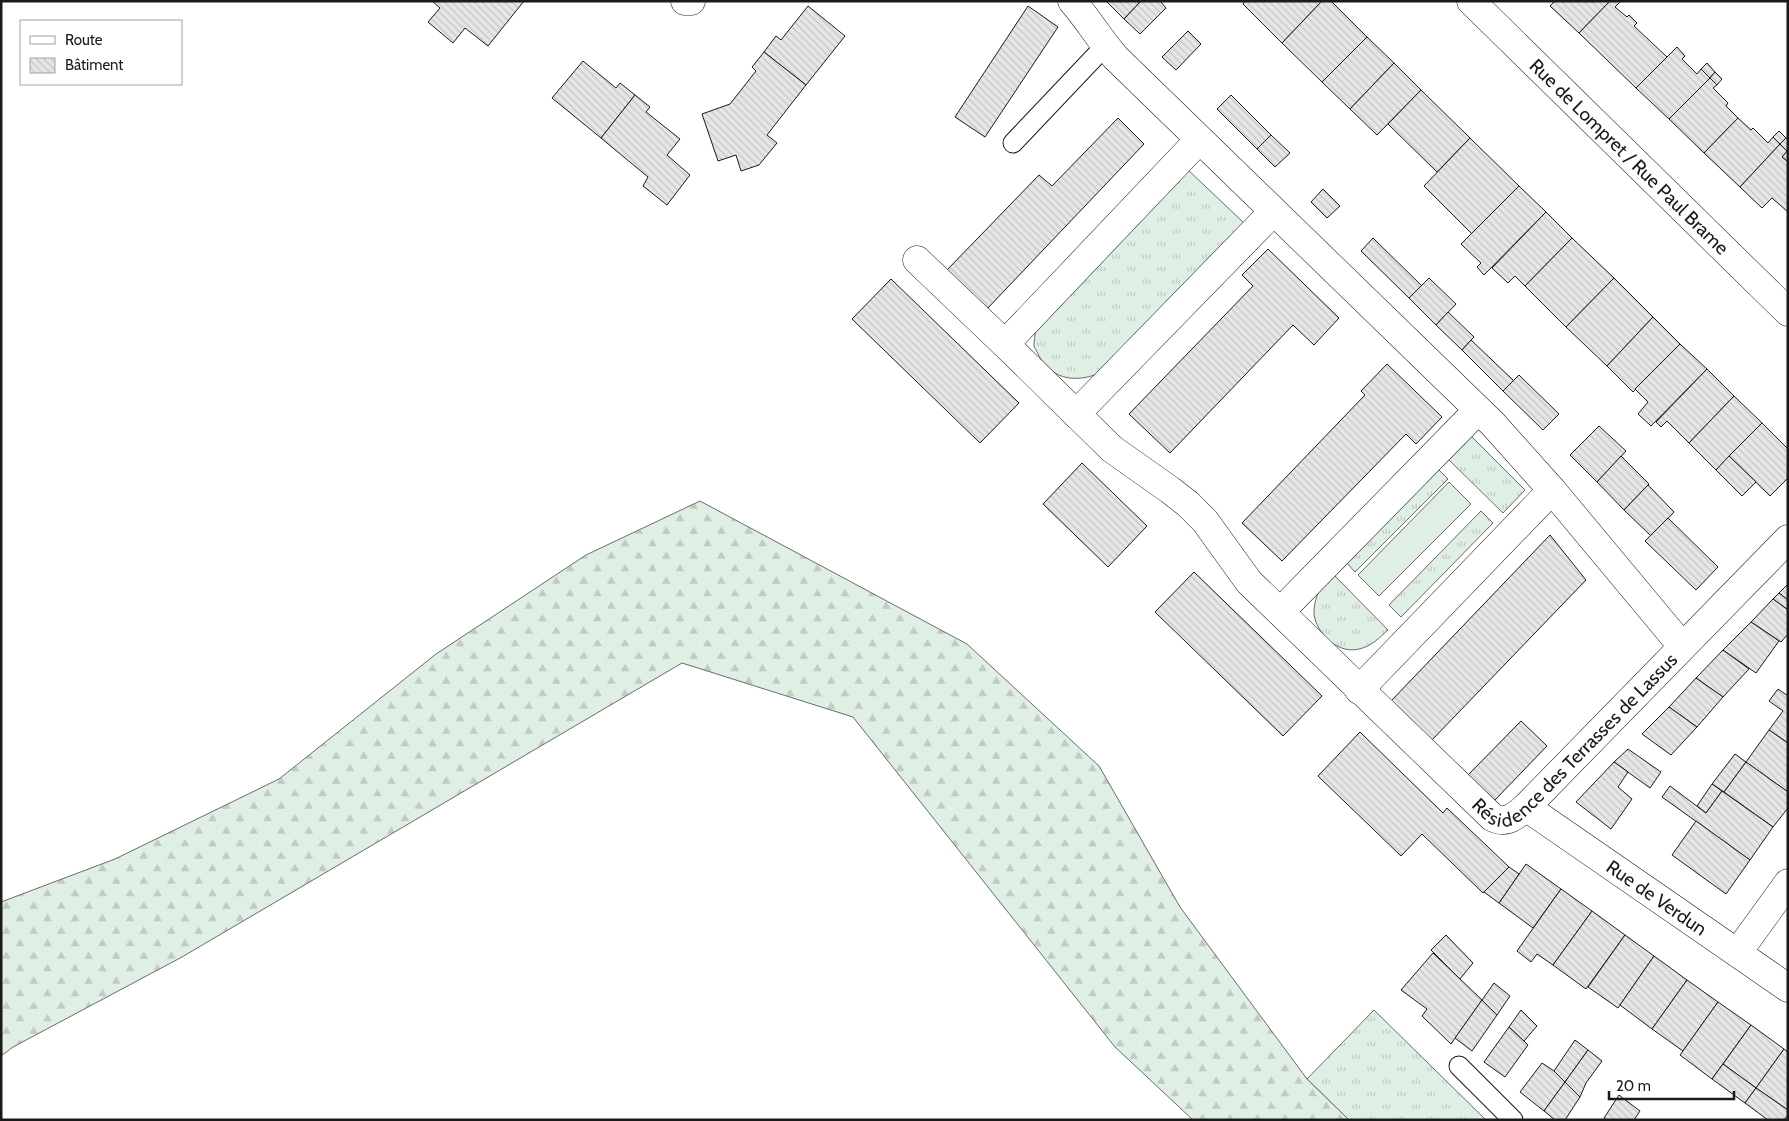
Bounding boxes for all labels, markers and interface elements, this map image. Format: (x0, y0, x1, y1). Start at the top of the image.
legend (20, 20, 182, 85)
text: Route (65, 31, 103, 49)
street label: Rue de Lompret / Rue Paul Brame (1525, 54, 1734, 260)
text: Bâtiment (65, 56, 123, 74)
street label: Résidence des Terrasses de Lassus (1467, 648, 1682, 833)
street label: Rue de Verdun (1602, 855, 1711, 940)
scale bar (1609, 1068, 1734, 1100)
text: 20 m (1616, 1077, 1651, 1095)

